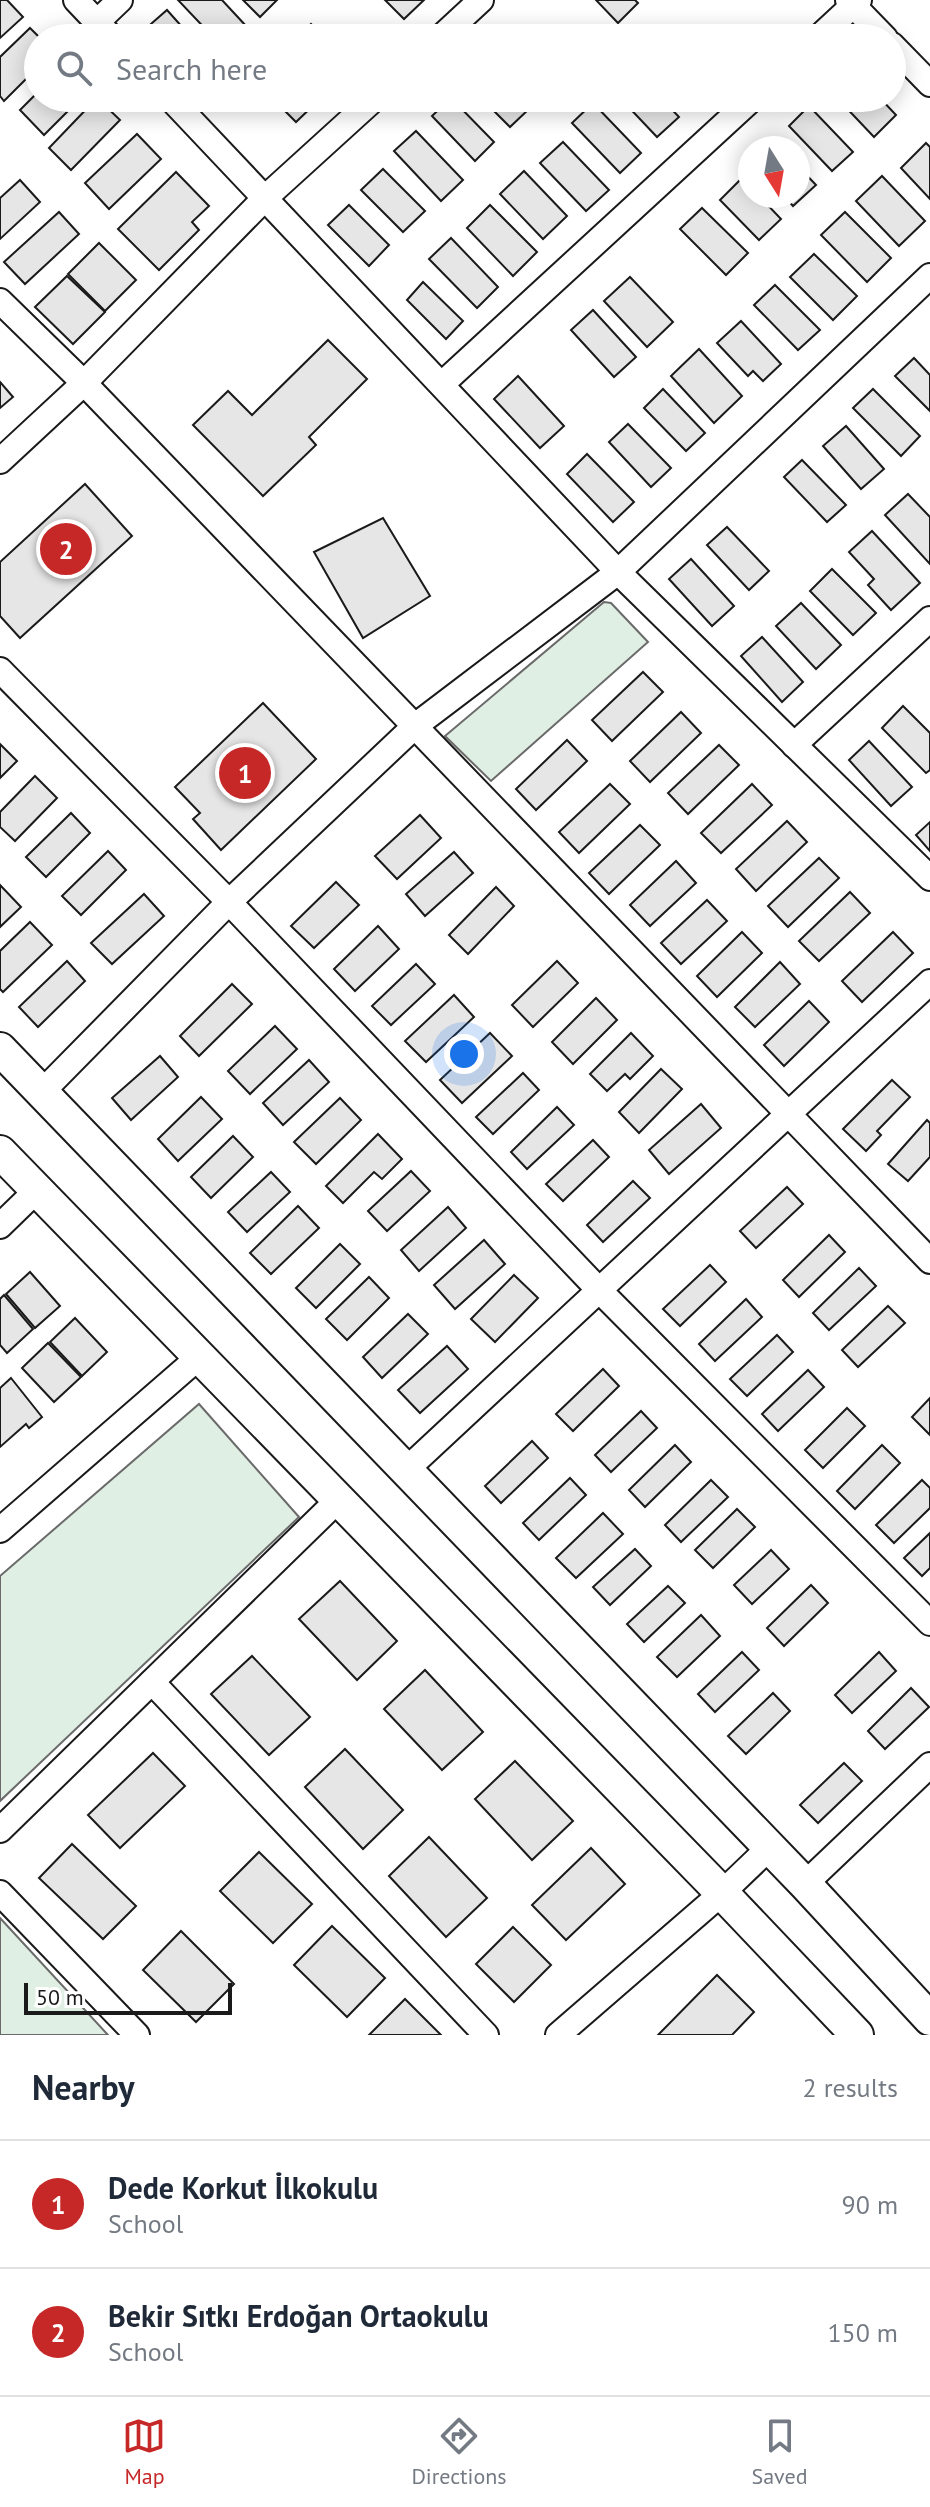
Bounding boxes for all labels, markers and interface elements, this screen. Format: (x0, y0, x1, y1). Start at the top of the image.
search box (24, 24, 906, 112)
icon: search (52, 46, 96, 90)
text: Search here (116, 49, 267, 88)
north arrow (738, 136, 810, 208)
pin: 2 (40, 519, 92, 579)
pin: 1 (219, 743, 271, 803)
your location (444, 1034, 484, 1074)
scale bar (24, 1979, 232, 2015)
text: 50 m (36, 1983, 84, 2011)
text: Nearby (32, 2065, 134, 2109)
text: 2 results (803, 2071, 898, 2104)
text: Dede Korkut İlkokulu (108, 2168, 378, 2207)
text: 1 (51, 2188, 65, 2221)
text: 90 m (842, 2188, 898, 2221)
text: School (108, 2207, 183, 2240)
text: Bekir Sıtkı Erdoğan Ortaokulu (108, 2296, 489, 2335)
text: 2 (51, 2316, 65, 2349)
text: 150 m (827, 2316, 898, 2349)
text: School (108, 2335, 183, 2368)
tab: Map (122, 2414, 166, 2490)
tab: Directions (411, 2414, 507, 2490)
tab: Saved (752, 2414, 807, 2490)

